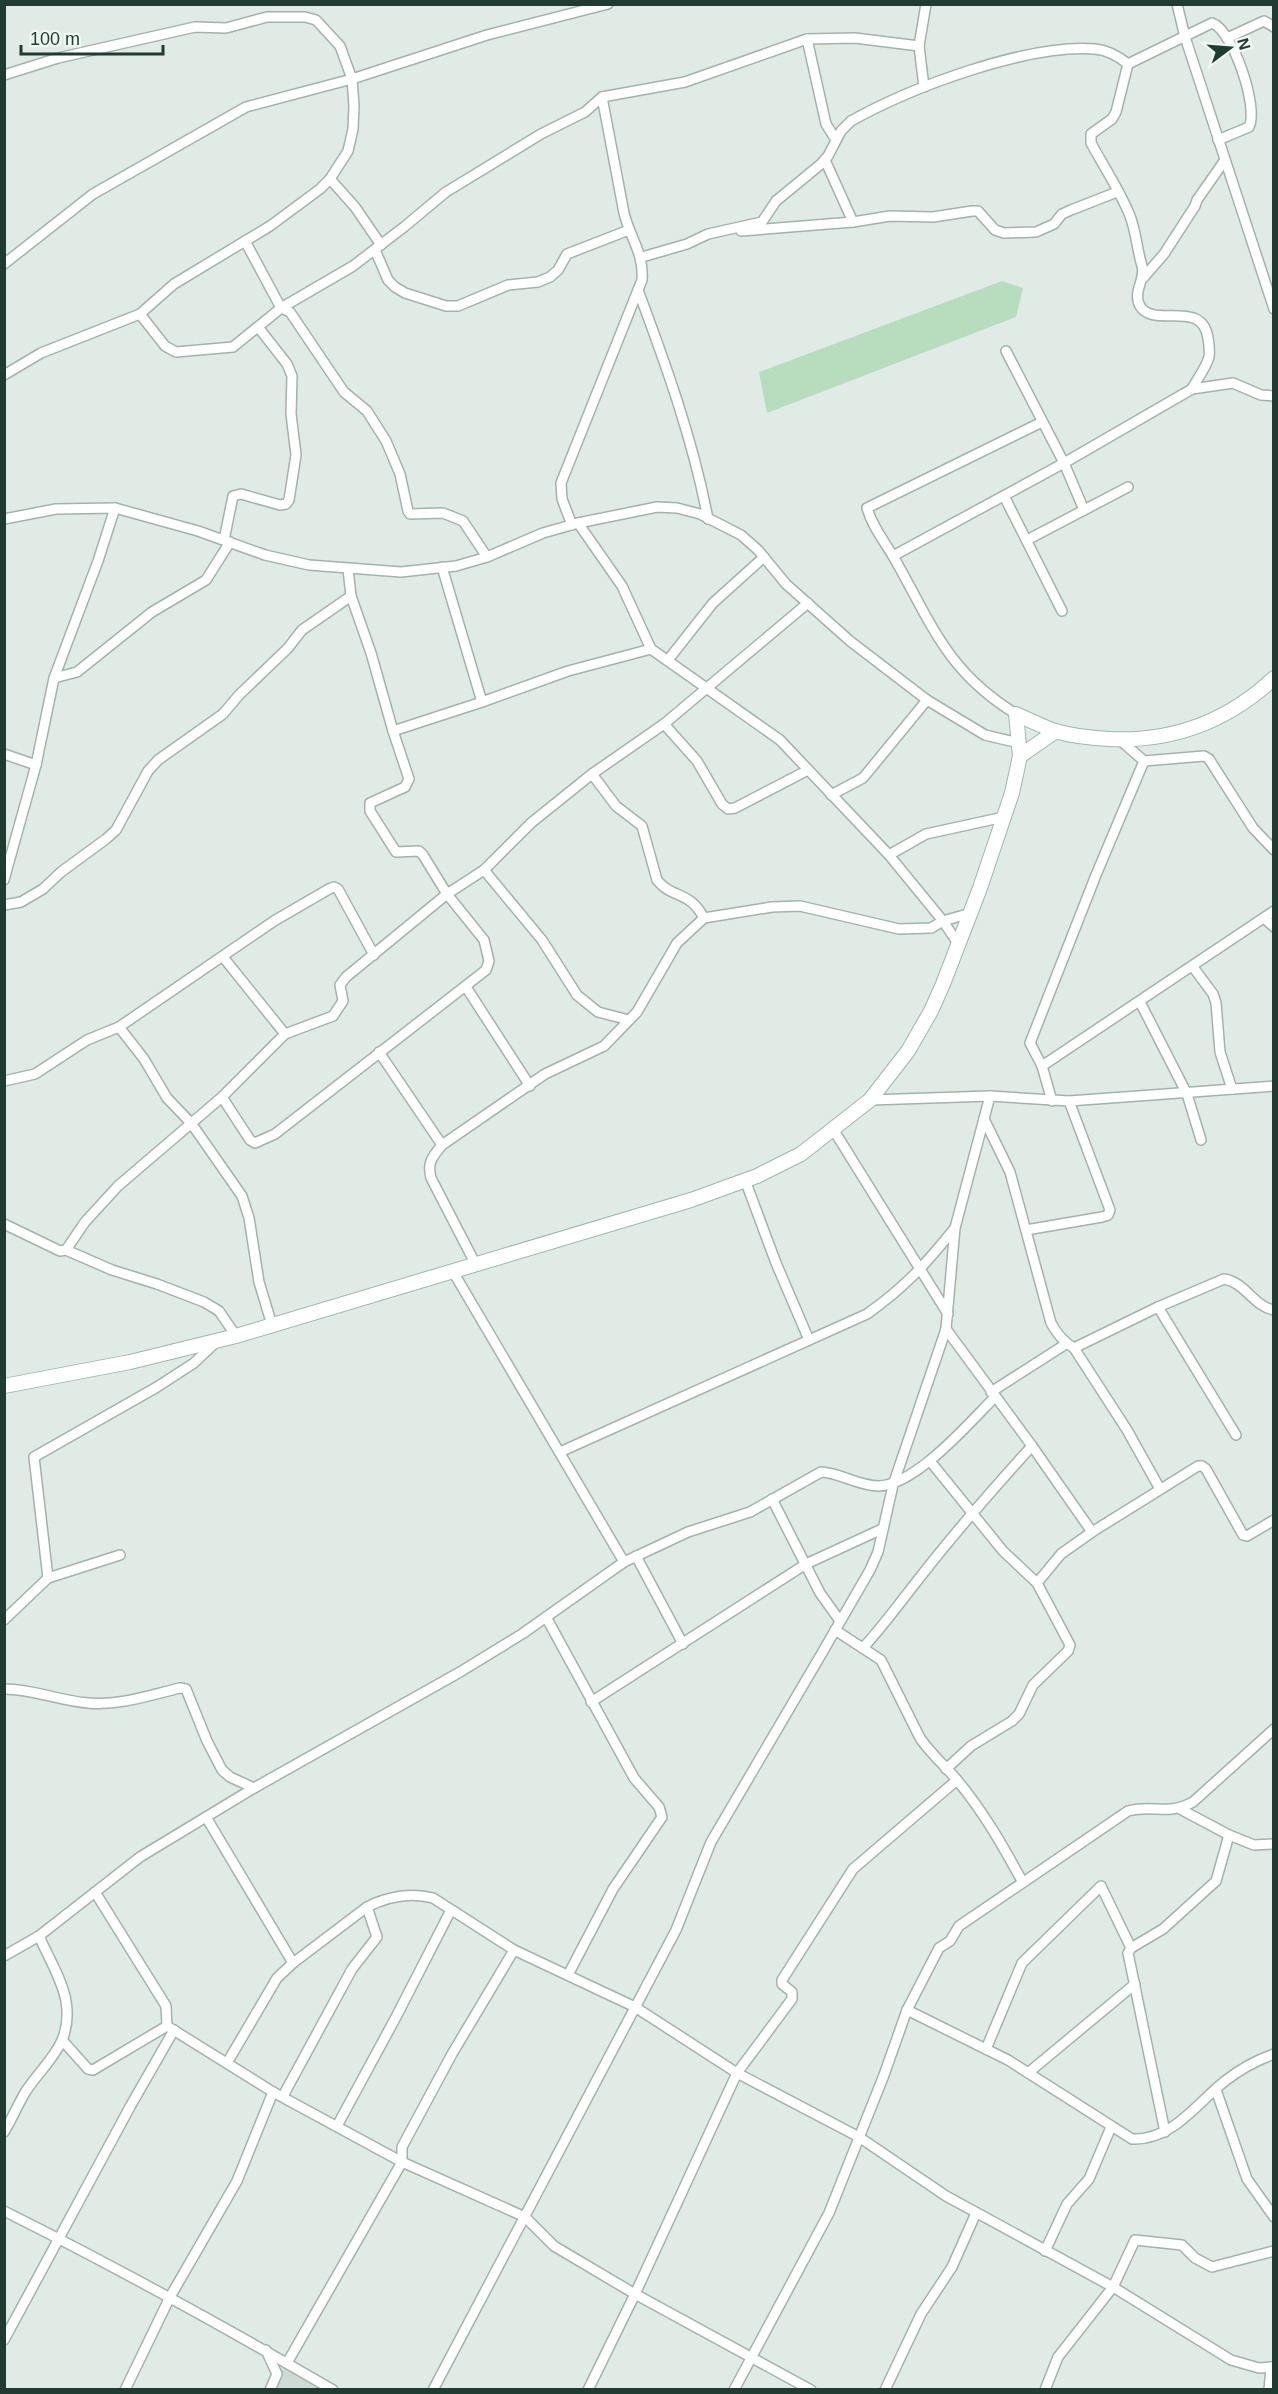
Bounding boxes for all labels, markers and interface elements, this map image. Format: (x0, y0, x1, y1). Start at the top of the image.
scale bar (21, 18, 164, 56)
north arrow (1200, 18, 1260, 78)
text: 100 m (30, 29, 80, 49)
text: N (1234, 36, 1254, 52)

